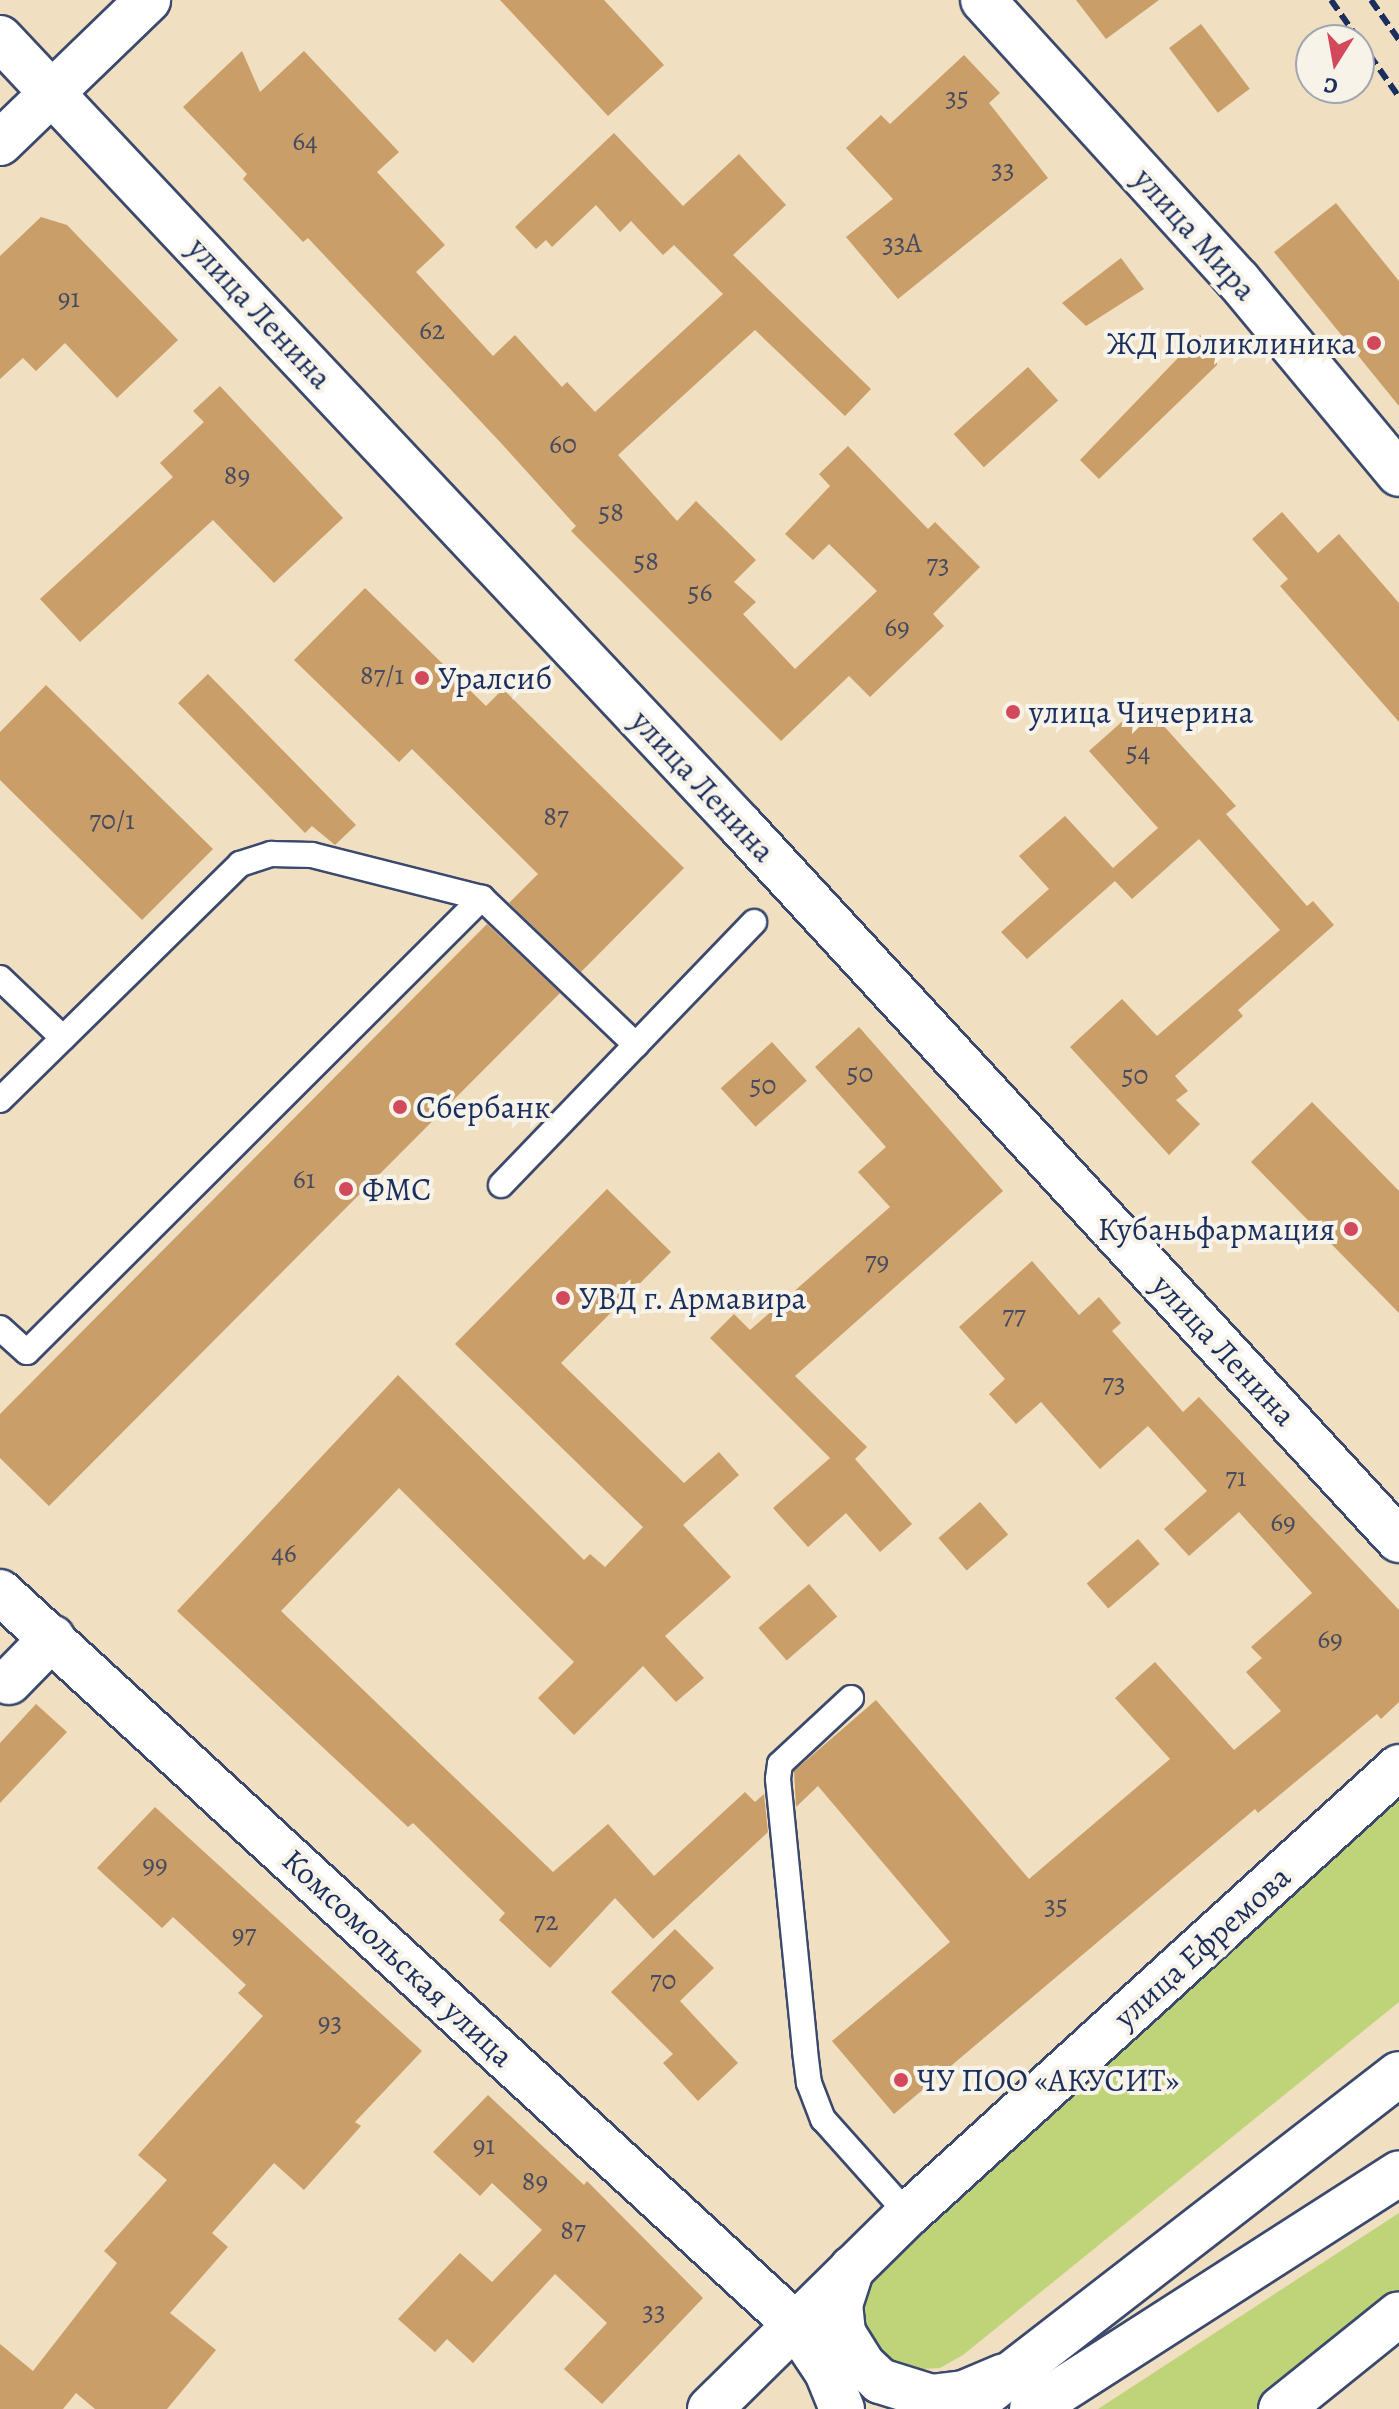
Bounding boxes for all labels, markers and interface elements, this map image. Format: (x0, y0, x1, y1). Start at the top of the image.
north arrow (1295, 24, 1375, 104)
text: С (1321, 70, 1340, 102)
house number: 35 (945, 80, 969, 114)
house number: 64 (292, 124, 318, 158)
house number: 33 (991, 152, 1015, 186)
street label: улица Мира (1125, 160, 1265, 308)
house number: 33А (882, 226, 922, 260)
street label: улица Ленина (180, 229, 340, 397)
house number: 91 (58, 281, 80, 315)
house number: 62 (419, 313, 445, 347)
place label: ЖД Поликлиника (1107, 324, 1356, 362)
marker: ЖД Поликлиника (1363, 332, 1385, 354)
house number: 60 (549, 427, 577, 461)
house number: 89 (224, 458, 250, 492)
house number: 58 (598, 495, 624, 529)
house number: 58 (633, 544, 659, 578)
house number: 73 (926, 547, 950, 581)
house number: 56 (688, 575, 712, 609)
house number: 69 (884, 610, 910, 644)
house number: 87/1 (360, 658, 404, 692)
place label: Уралсиб (438, 659, 552, 697)
marker: Уралсиб (413, 669, 431, 687)
place label: улица Чичерина (1029, 693, 1253, 731)
street label: улица Ленина (623, 702, 783, 870)
marker: улица Чичерина (1004, 703, 1022, 721)
house number: 54 (1126, 735, 1150, 769)
house number: 87 (543, 799, 569, 833)
house number: 70/1 (89, 803, 135, 837)
house number: 50 (847, 1056, 873, 1090)
house number: 50 (1122, 1058, 1148, 1092)
house number: 50 (750, 1068, 776, 1102)
place label: Сбербанк (416, 1088, 551, 1126)
marker: Сбербанк (391, 1098, 409, 1116)
house number: 61 (293, 1162, 315, 1196)
place label: ФМС (362, 1170, 431, 1208)
marker: ФМС (337, 1180, 355, 1198)
place label: Кубаньфармация (1098, 1210, 1335, 1248)
marker: Кубаньфармация (1342, 1220, 1360, 1238)
house number: 79 (865, 1244, 889, 1278)
street label: улица Ленина (1144, 1266, 1304, 1434)
place label: УВД г. Армавира (579, 1279, 807, 1317)
marker: УВД г. Армавира (554, 1289, 572, 1307)
house number: 77 (1002, 1298, 1026, 1332)
house number: 73 (1102, 1366, 1126, 1400)
house number: 71 (1225, 1460, 1247, 1494)
house number: 69 (1270, 1505, 1296, 1539)
house number: 46 (271, 1536, 297, 1570)
house number: 69 (1317, 1622, 1343, 1656)
street label: Комсомольская улица (274, 1841, 522, 2075)
house number: 99 (142, 1847, 168, 1881)
street label: улица Ефремова (1106, 1858, 1298, 2036)
house number: 35 (1044, 1888, 1068, 1922)
house number: 72 (533, 1904, 559, 1938)
house number: 97 (232, 1917, 256, 1951)
house number: 70 (650, 1963, 676, 1997)
house number: 93 (318, 2005, 342, 2039)
place label: ЧУ ПОО «АКУСИТ» (917, 2061, 1179, 2099)
marker: ЧУ ПОО «АКУСИТ» (892, 2071, 910, 2089)
house number: 91 (473, 2128, 495, 2162)
house number: 89 (522, 2164, 548, 2198)
house number: 87 (560, 2213, 586, 2247)
house number: 33 (642, 2294, 666, 2328)

